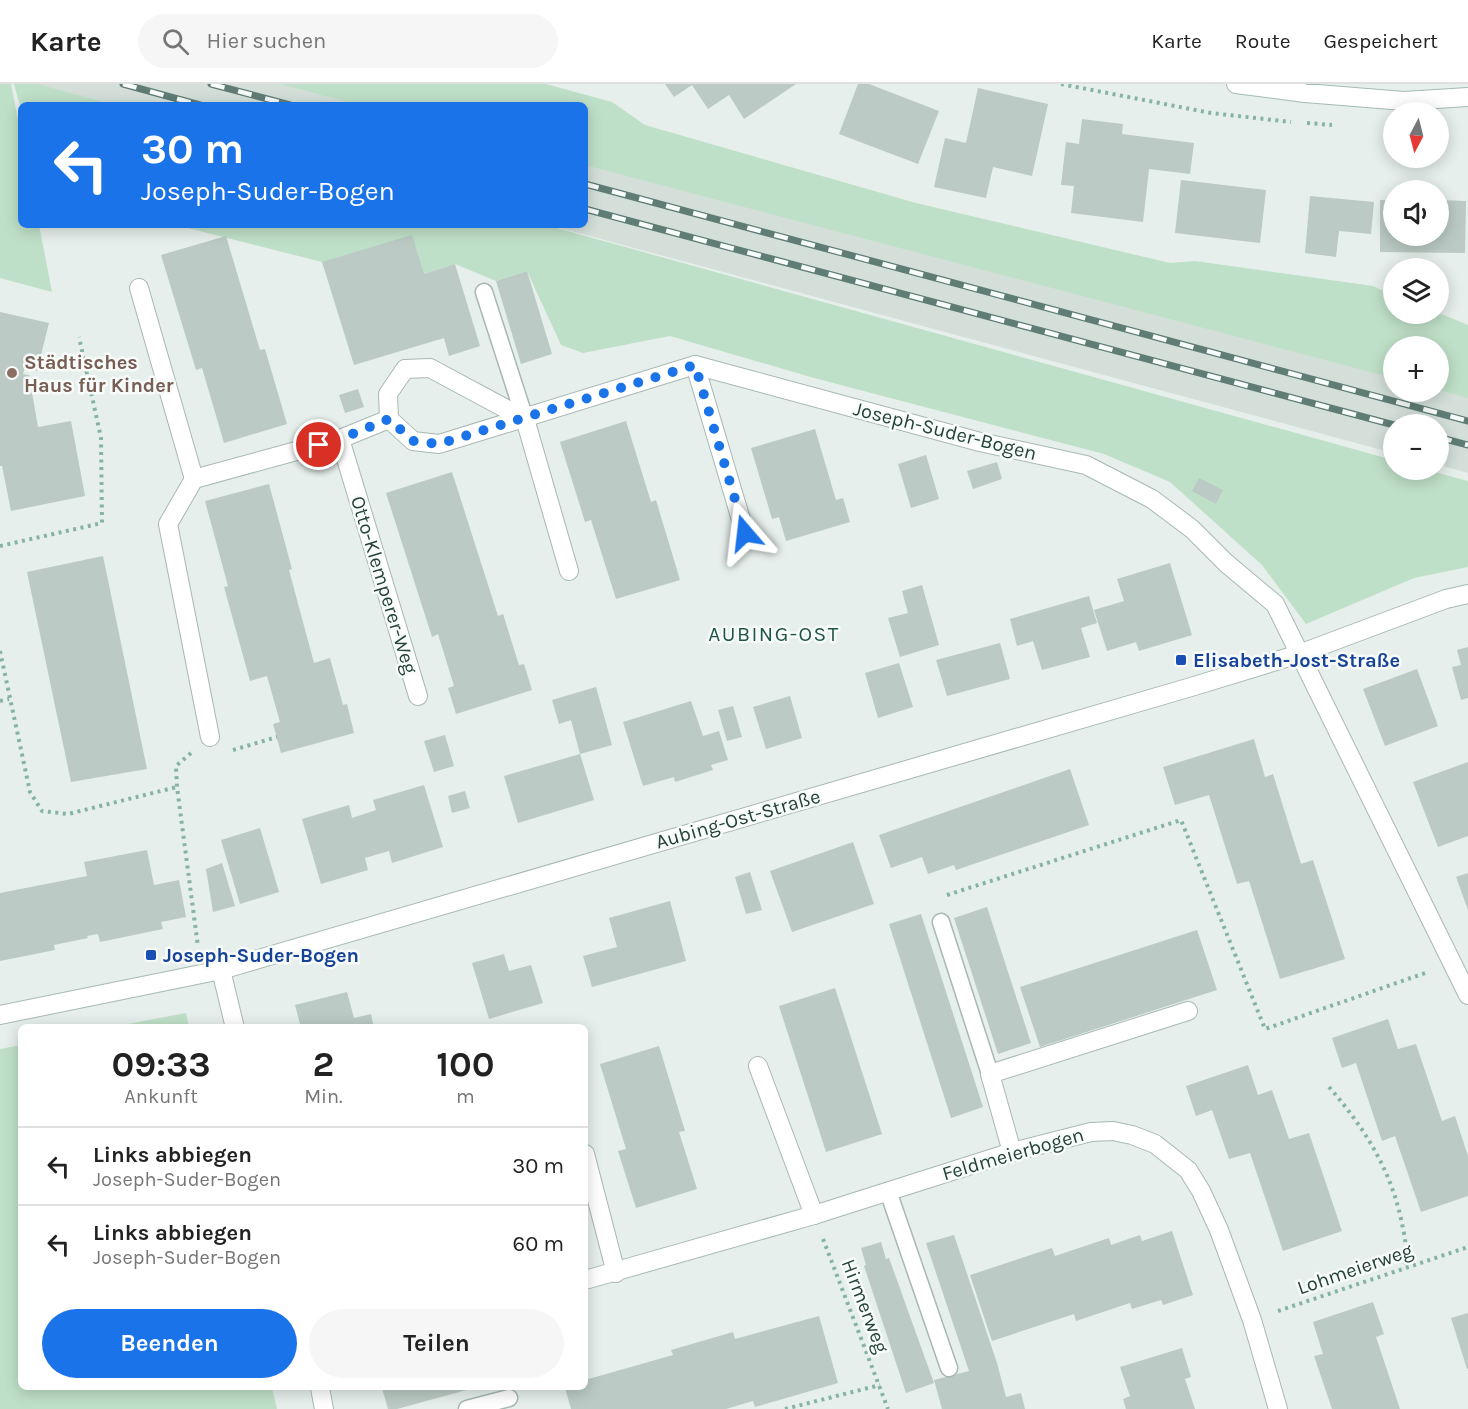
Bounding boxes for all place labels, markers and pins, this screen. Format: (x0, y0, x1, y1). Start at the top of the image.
place label: Städtisches Haus für Kinder (24, 351, 174, 397)
marker: Städtisches Haus für Kinder (5, 366, 19, 380)
pin (293, 419, 344, 470)
place label: Elisabeth-Jost-Straße (1193, 649, 1400, 672)
marker: Elisabeth-Jost-Straße (1174, 653, 1188, 667)
place label: Joseph-Suder-Bogen (163, 944, 359, 967)
marker: Joseph-Suder-Bogen (144, 948, 158, 962)

